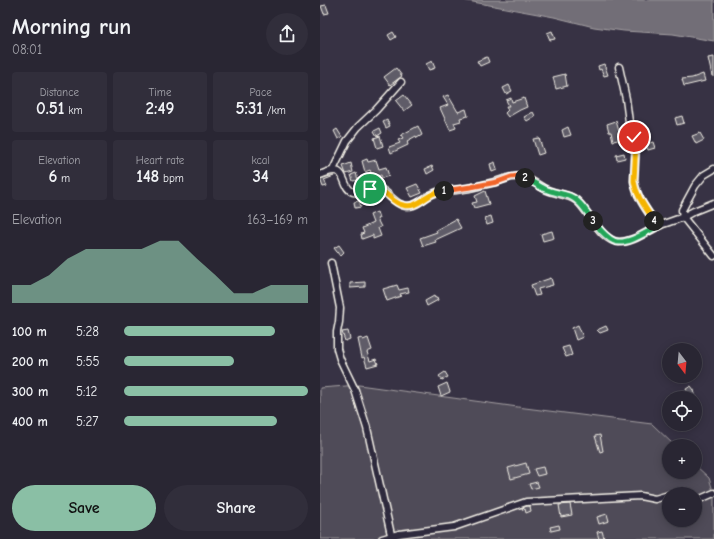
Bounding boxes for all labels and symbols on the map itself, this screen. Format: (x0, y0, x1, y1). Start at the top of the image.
pin (617, 120, 651, 154)
pin: 2 (515, 168, 535, 188)
pin (353, 172, 387, 206)
pin: 1 (434, 181, 454, 201)
pin: 3 (583, 211, 603, 231)
pin: 4 (644, 211, 664, 231)
north arrow (662, 343, 702, 383)

